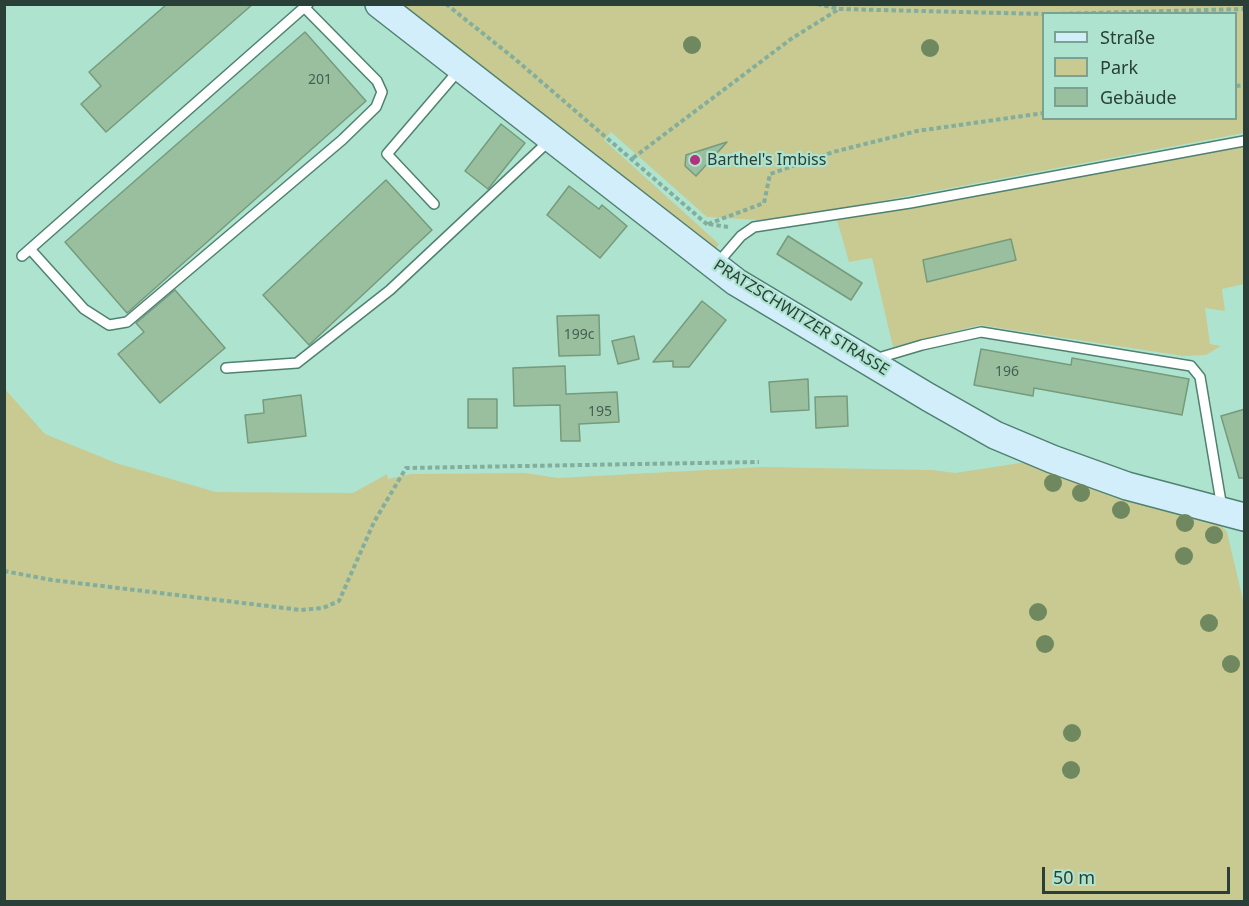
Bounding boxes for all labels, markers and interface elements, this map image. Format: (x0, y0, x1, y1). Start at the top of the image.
legend (1042, 12, 1237, 120)
text: Straße (1100, 25, 1155, 49)
text: Park (1100, 55, 1138, 79)
house number: 201 (308, 72, 332, 88)
text: Gebäude (1100, 85, 1177, 109)
place label: Barthel's Imbiss (707, 150, 826, 170)
marker: Barthel's Imbiss (688, 153, 702, 167)
street label: PRATZSCHWITZER STRASSE (710, 256, 892, 380)
house number: 199c (564, 327, 594, 343)
house number: 196 (995, 364, 1019, 380)
house number: 195 (588, 404, 612, 420)
scale bar (1045, 855, 1232, 893)
text: 50 m (1053, 865, 1095, 889)

